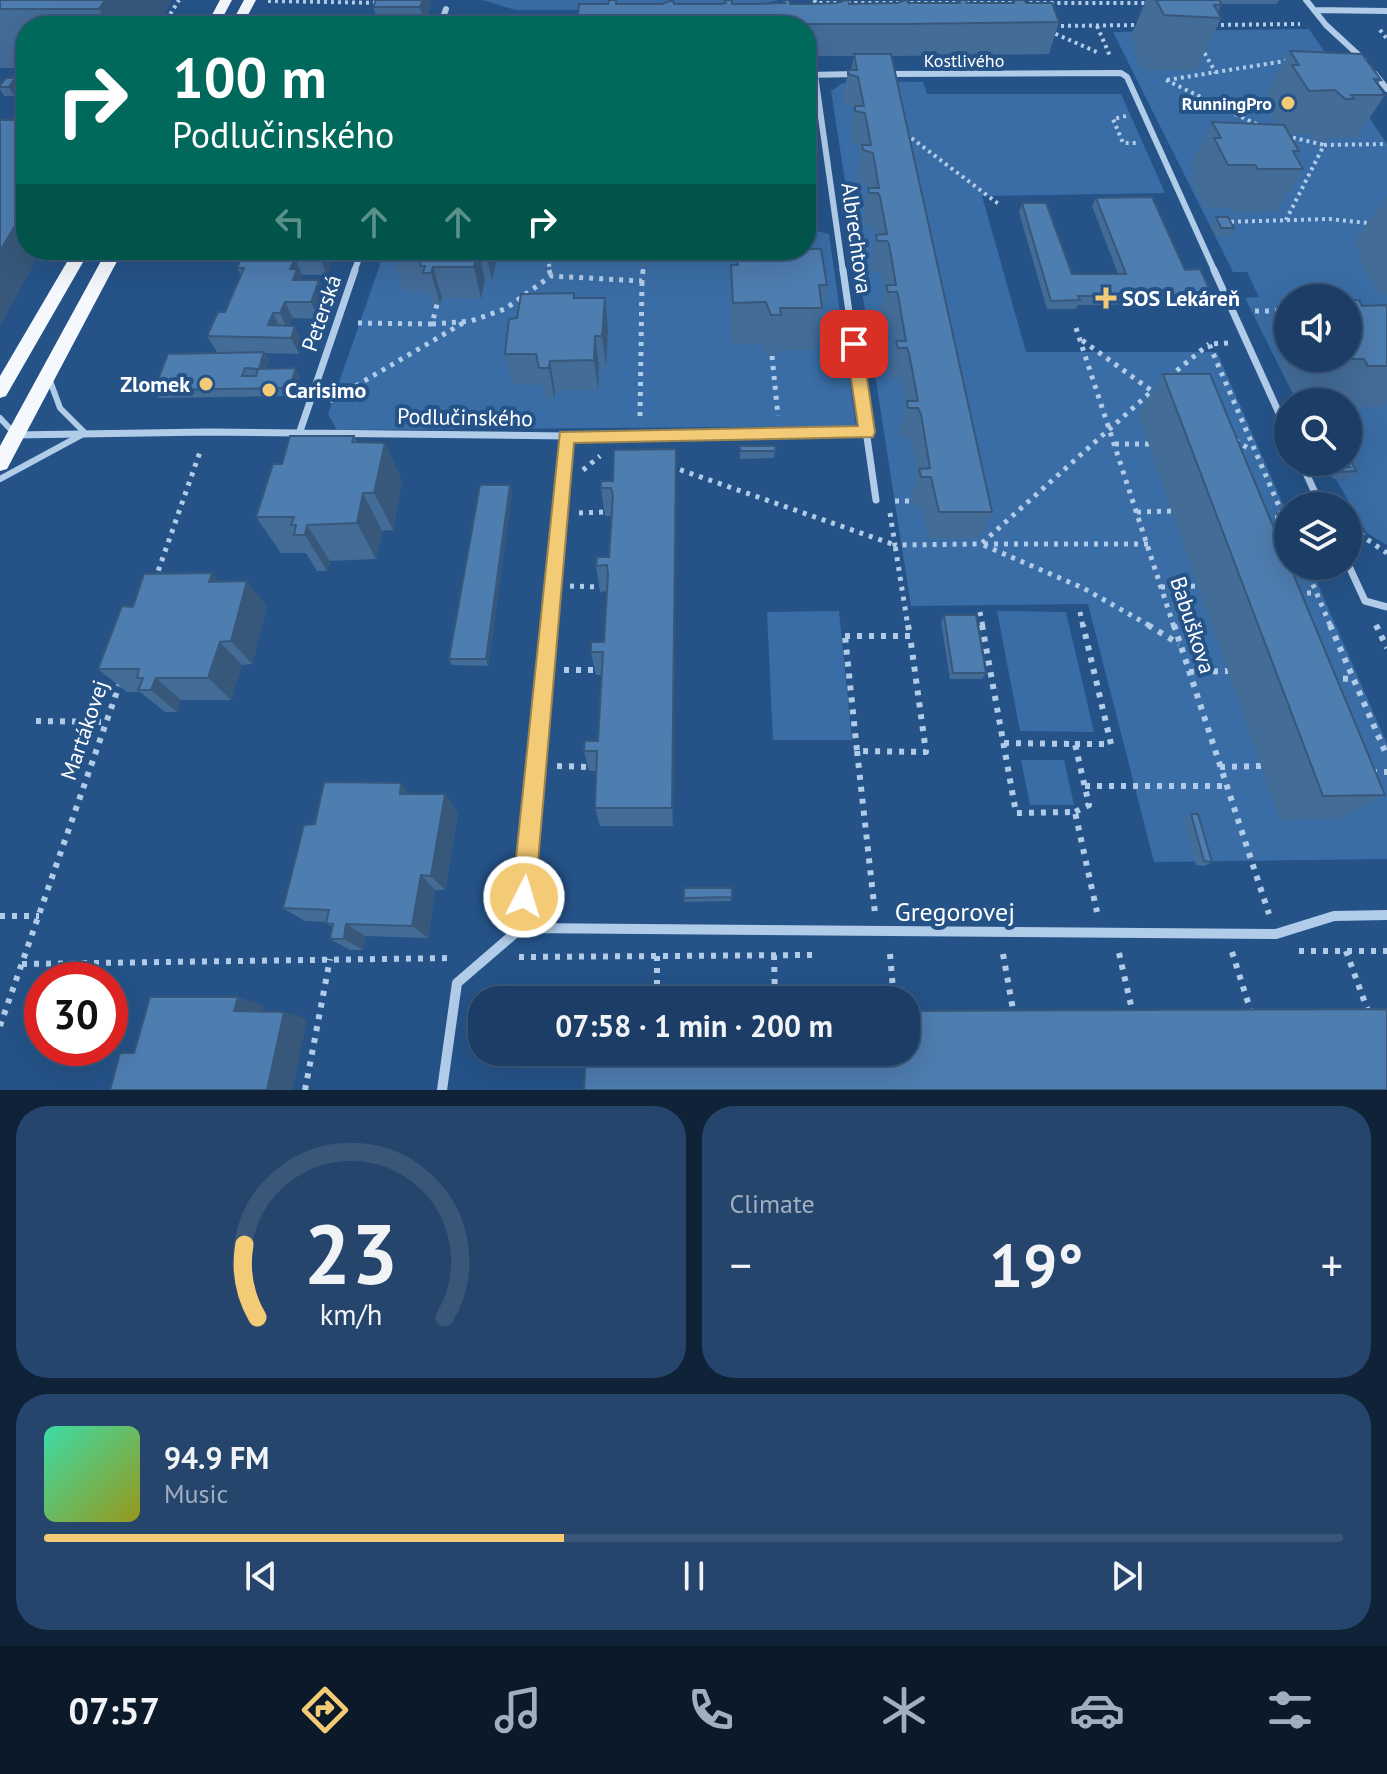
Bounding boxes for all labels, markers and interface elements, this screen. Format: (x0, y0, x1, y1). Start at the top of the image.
text: 100 m (172, 41, 327, 113)
icon: right (40, 48, 144, 152)
street label: Kostlivého (924, 49, 1004, 72)
place label: RunningPro (1182, 92, 1272, 115)
marker: RunningPro (1279, 94, 1297, 112)
text: Podlučinského (172, 111, 394, 158)
street label: Albrechtova (835, 181, 879, 295)
icon: left (268, 200, 312, 244)
icon: ahead (352, 200, 396, 244)
icon: ahead (436, 200, 480, 244)
icon: right (520, 200, 564, 244)
street label: Peterská (295, 271, 347, 355)
place label: SOS Lekáreň (1122, 284, 1240, 312)
map controls (1274, 284, 1362, 580)
button: sound (1274, 284, 1362, 372)
marker: SOS Lekáreň (1097, 289, 1115, 307)
pin (820, 310, 888, 378)
icon: arrive (832, 322, 876, 366)
place label: Zlomek (120, 370, 190, 398)
marker: Zlomek (197, 375, 215, 393)
place label: Carisimo (285, 376, 367, 404)
marker: Carisimo (260, 381, 278, 399)
button: search (1274, 388, 1362, 476)
street label: Podlučinského (397, 402, 533, 432)
button: layers (1274, 492, 1362, 580)
street label: Babuškova (1164, 573, 1222, 677)
street label: Martákovej (54, 676, 114, 784)
position arrow (482, 855, 566, 939)
street label: Gregorovej (895, 895, 1015, 928)
speed limit sign: 30 (24, 962, 128, 1066)
text: 07:58 · 1 min · 200 m (555, 1006, 833, 1045)
text: Climate (730, 1187, 815, 1220)
text: 23 (304, 1199, 398, 1307)
text: 19° (989, 1226, 1083, 1304)
text: − (730, 1236, 752, 1293)
text: + (1321, 1236, 1343, 1293)
text: km/h (319, 1296, 382, 1333)
text: 94.9 FM (164, 1438, 269, 1477)
text: Music (164, 1477, 228, 1510)
icon: previous (239, 1554, 283, 1598)
icon: pause (672, 1554, 716, 1598)
icon: next (1105, 1554, 1149, 1598)
icon: directions (297, 1682, 353, 1738)
icon: music (490, 1682, 546, 1738)
icon: phone (683, 1682, 739, 1738)
icon: climate (876, 1682, 932, 1738)
icon: car (1069, 1682, 1125, 1738)
icon: filters (1262, 1682, 1318, 1738)
text: 07:57 (69, 1687, 160, 1734)

